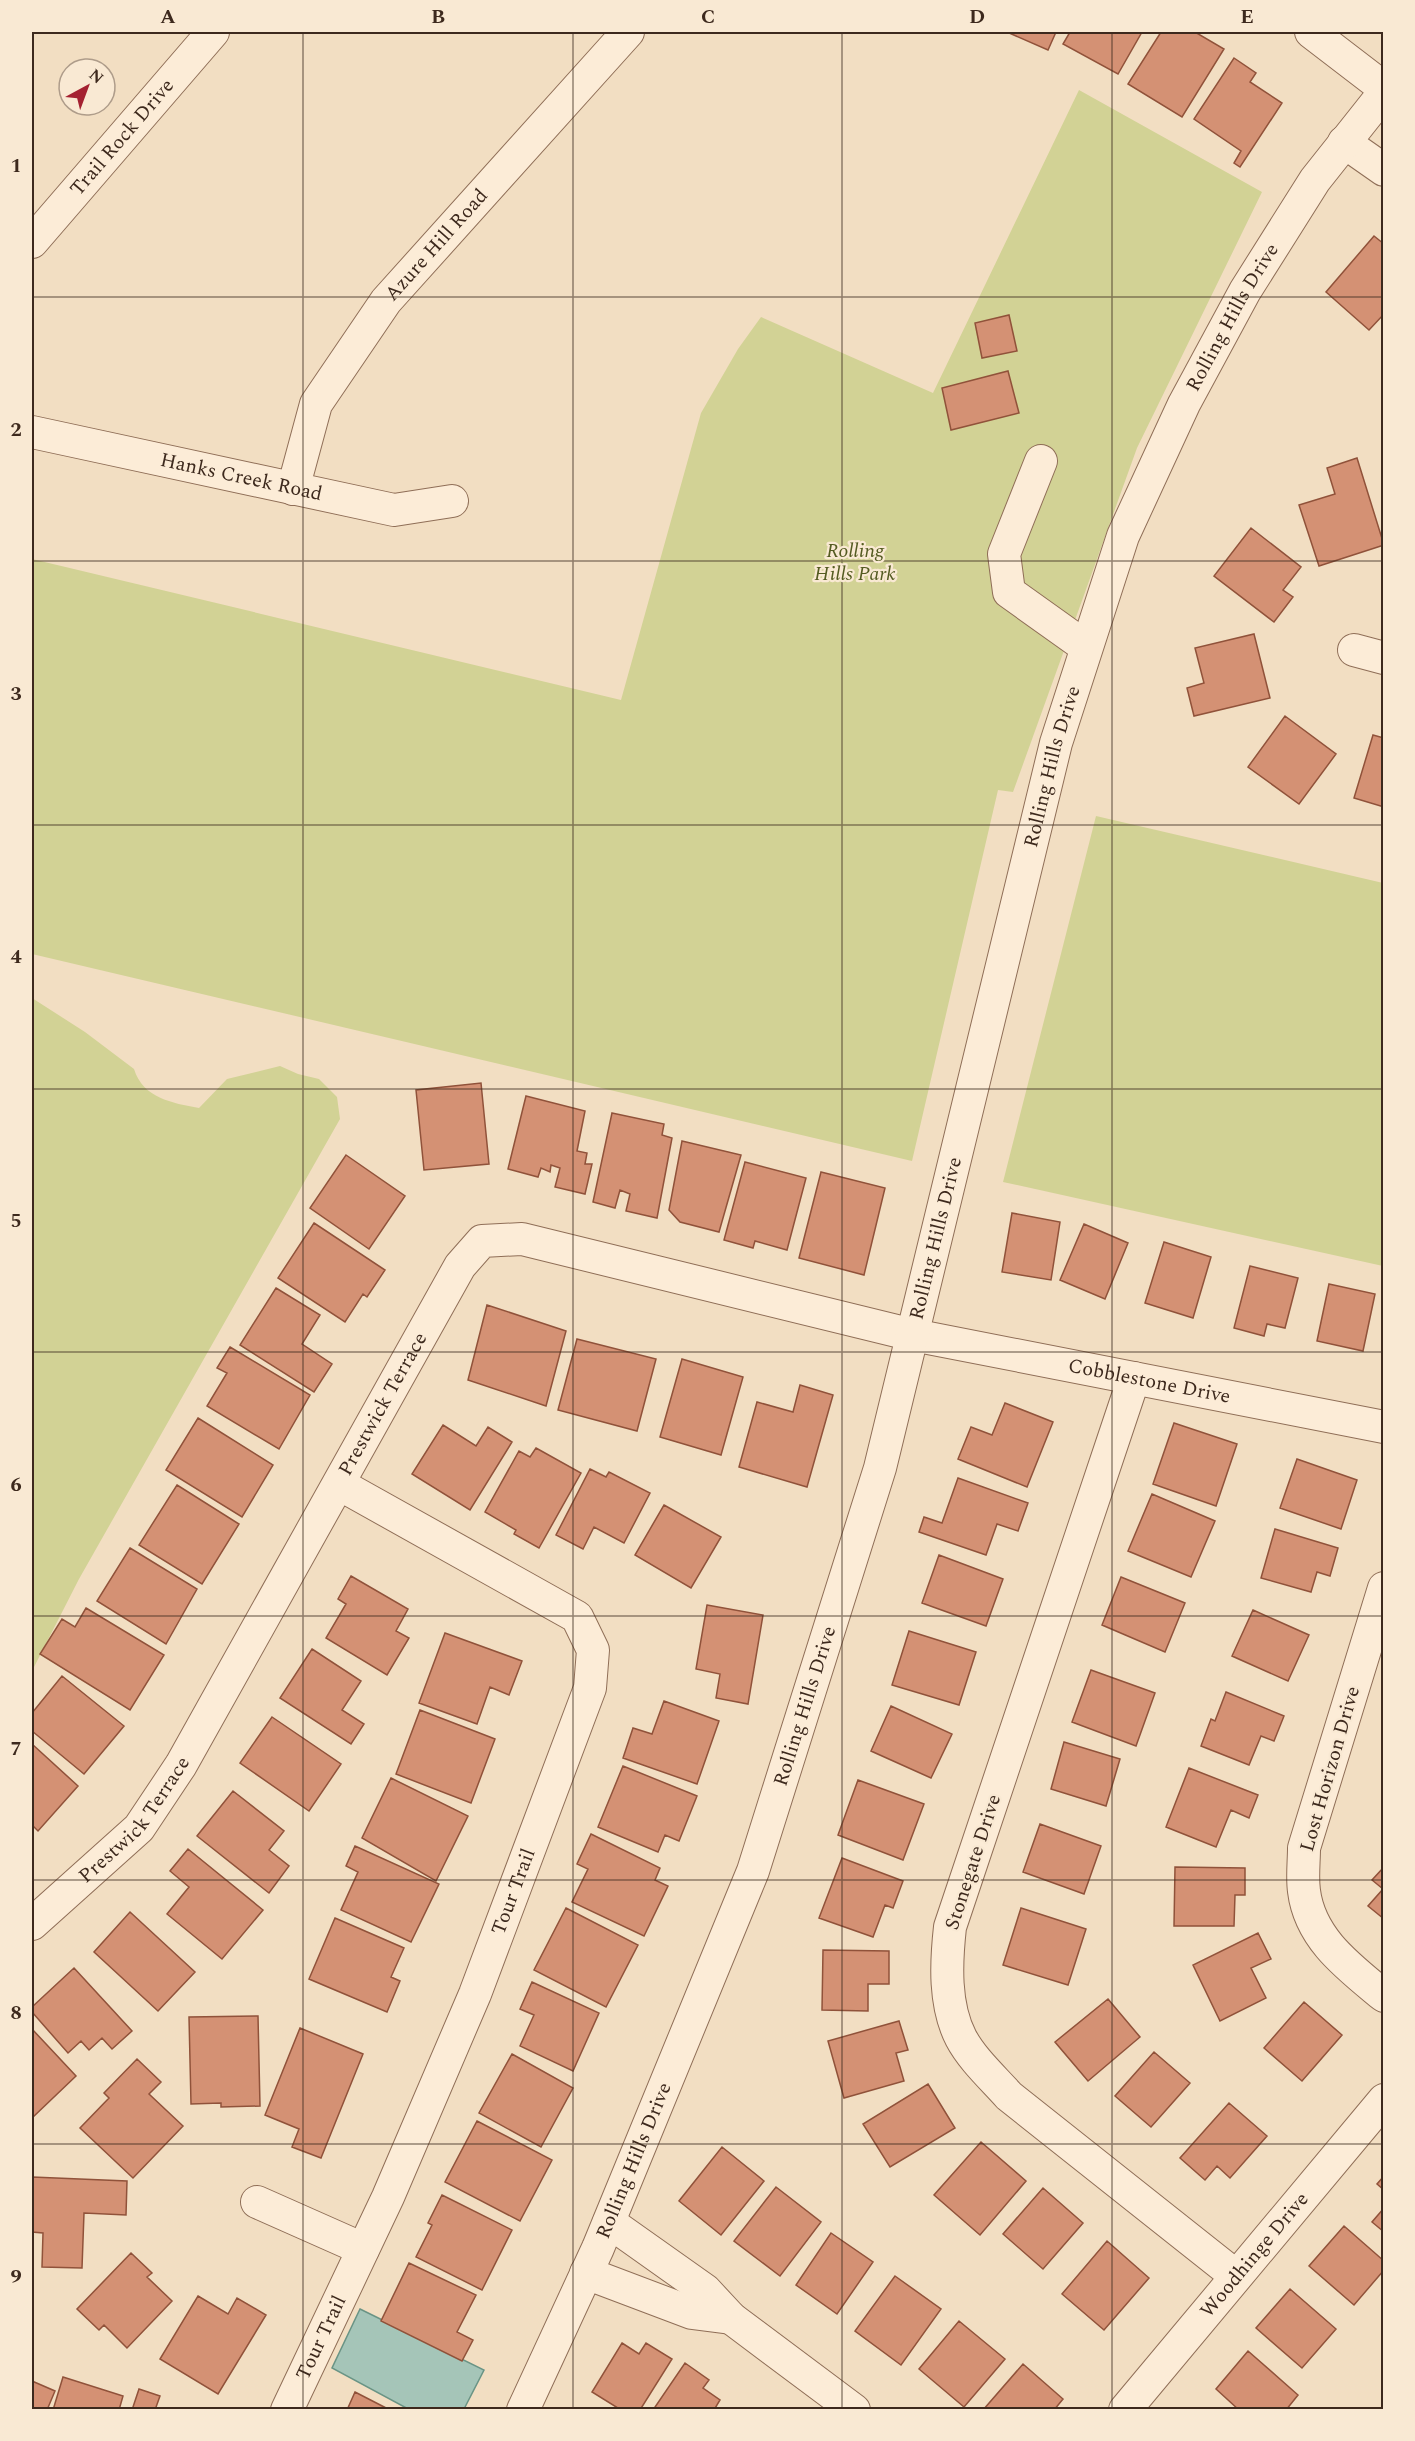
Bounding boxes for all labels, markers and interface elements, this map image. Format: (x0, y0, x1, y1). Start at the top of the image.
text: A (160, 2, 176, 32)
text: B (431, 2, 445, 32)
text: C (701, 2, 715, 32)
text: D (969, 2, 985, 32)
text: E (1240, 2, 1254, 32)
north arrow (57, 57, 117, 117)
text: N (83, 63, 109, 90)
street label: Trail Rock Drive (63, 72, 181, 203)
text: 1 (10, 151, 22, 181)
street label: Azure Hill Road (378, 182, 495, 308)
street label: Rolling Hills Drive (1178, 237, 1287, 397)
text: 2 (10, 415, 22, 445)
street label: Hanks Creek Road (157, 445, 325, 509)
park label: Rolling Hills Park (814, 536, 896, 589)
text: 3 (10, 679, 22, 709)
street label: Rolling Hills Drive (1016, 682, 1089, 850)
text: 4 (10, 942, 22, 972)
street label: Rolling Hills Drive (902, 1154, 970, 1323)
text: 5 (10, 1206, 22, 1236)
street label: Prestwick Terrace (331, 1327, 435, 1481)
street label: Cobblestone Drive (1066, 1351, 1233, 1412)
text: 6 (10, 1470, 22, 1500)
street label: Rolling Hills Drive (766, 1622, 844, 1790)
street label: Lost Horizon Drive (1292, 1683, 1368, 1855)
text: 7 (10, 1734, 22, 1764)
street label: Prestwick Terrace (72, 1751, 198, 1890)
street label: Stonegate Drive (937, 1790, 1009, 1934)
street label: Tour Trail (484, 1844, 543, 1939)
text: 8 (10, 1998, 22, 2028)
street label: Rolling Hills Drive (588, 2078, 679, 2243)
street label: Woodhinge Drive (1193, 2185, 1316, 2324)
text: 9 (10, 2262, 22, 2292)
street label: Tour Trail (288, 2290, 354, 2385)

